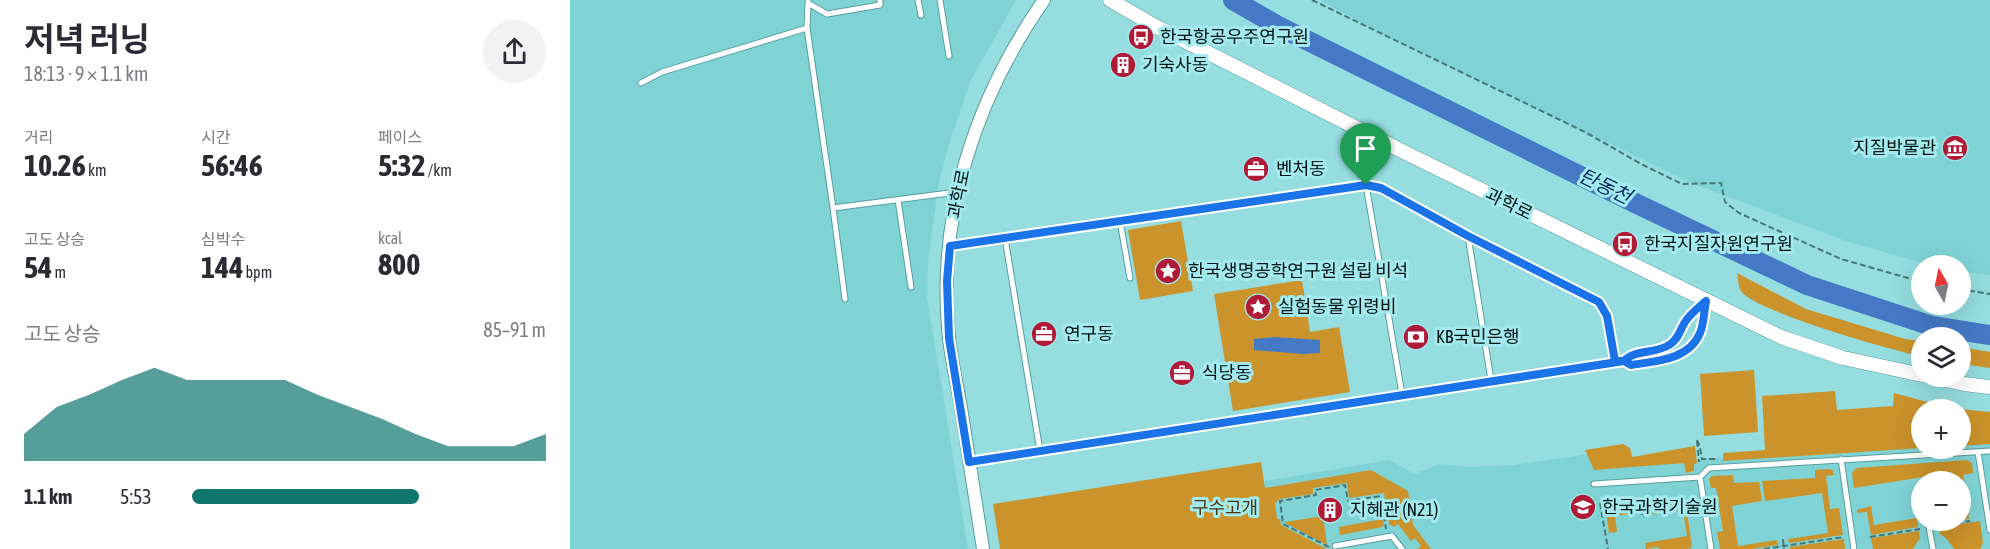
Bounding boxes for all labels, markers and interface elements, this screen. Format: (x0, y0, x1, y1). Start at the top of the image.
text: 저녁 러닝 (24, 20, 150, 58)
button: share (483, 20, 546, 83)
bus stop icon: 한국항공우주연구원 (1126, 22, 1156, 52)
place label: 한국항공우주연구원 (1160, 26, 1309, 47)
building icon: 기숙사동 (1108, 50, 1138, 80)
place label: 기숙사동 (1142, 54, 1208, 75)
text: 18:13 · 9 × 1.1 km (24, 62, 149, 85)
pin (1340, 123, 1391, 185)
text: 거리 (24, 128, 53, 146)
text: 시간 (201, 128, 230, 146)
text: 페이스 (378, 128, 422, 146)
icon: arrive (1349, 132, 1382, 165)
museum icon: 지질박물관 (1940, 133, 1970, 163)
place label: 지질박물관 (1853, 137, 1936, 158)
text: 10.26 (24, 148, 86, 182)
text: 56:46 (201, 148, 263, 182)
text: 5:32 (378, 148, 426, 182)
office icon: 벤처동 (1241, 154, 1271, 184)
place label: 벤처동 (1276, 158, 1326, 179)
text: km (86, 161, 107, 179)
text: /km (426, 161, 452, 179)
water label: 탄동천 (1575, 163, 1637, 209)
street label: 과학로 (943, 168, 974, 220)
street label: 과학로 (1482, 183, 1536, 224)
text: kcal (378, 229, 402, 247)
bus stop icon: 한국지질자원연구원 (1610, 229, 1640, 259)
text: 고도 상승 (24, 230, 85, 248)
text: 심박수 (201, 230, 245, 248)
place label: 한국지질자원연구원 (1644, 233, 1793, 254)
text: 800 (378, 247, 420, 281)
text: 54 (24, 250, 52, 284)
text: 144 (201, 250, 243, 284)
north arrow (1911, 255, 1971, 315)
map controls (1911, 255, 1971, 531)
place icon: 한국생명공학연구원 설립 비석 (1153, 256, 1183, 286)
place label: 한국생명공학연구원 설립 비석 (1188, 260, 1408, 281)
text: m (52, 263, 66, 281)
text: bpm (243, 263, 272, 281)
place icon: 실험동물 위령비 (1243, 292, 1273, 322)
place label: 실험동물 위령비 (1278, 296, 1396, 317)
text: 85–91 m (483, 318, 546, 341)
office icon: 연구동 (1029, 319, 1059, 349)
text: 고도 상승 (24, 322, 100, 345)
bank icon: KB국민은행 (1401, 322, 1431, 352)
place label: 연구동 (1064, 323, 1114, 344)
place label: KB국민은행 (1436, 326, 1520, 347)
button: layers (1911, 327, 1971, 387)
office icon: 식당동 (1167, 358, 1197, 388)
place label: 식당동 (1202, 362, 1252, 383)
button: + (1911, 399, 1971, 459)
button: − (1911, 471, 1971, 531)
text: 1.1 km (24, 485, 72, 508)
text: 5:53 (120, 485, 152, 508)
school or university icon: 한국과학기술원 (1568, 492, 1598, 522)
building icon: 지혜관 (N21) (1315, 495, 1345, 525)
place label: 한국과학기술원 (1602, 496, 1718, 517)
park label: 구수고개 (1192, 497, 1258, 518)
place label: 지혜관 (N21) (1350, 499, 1438, 520)

